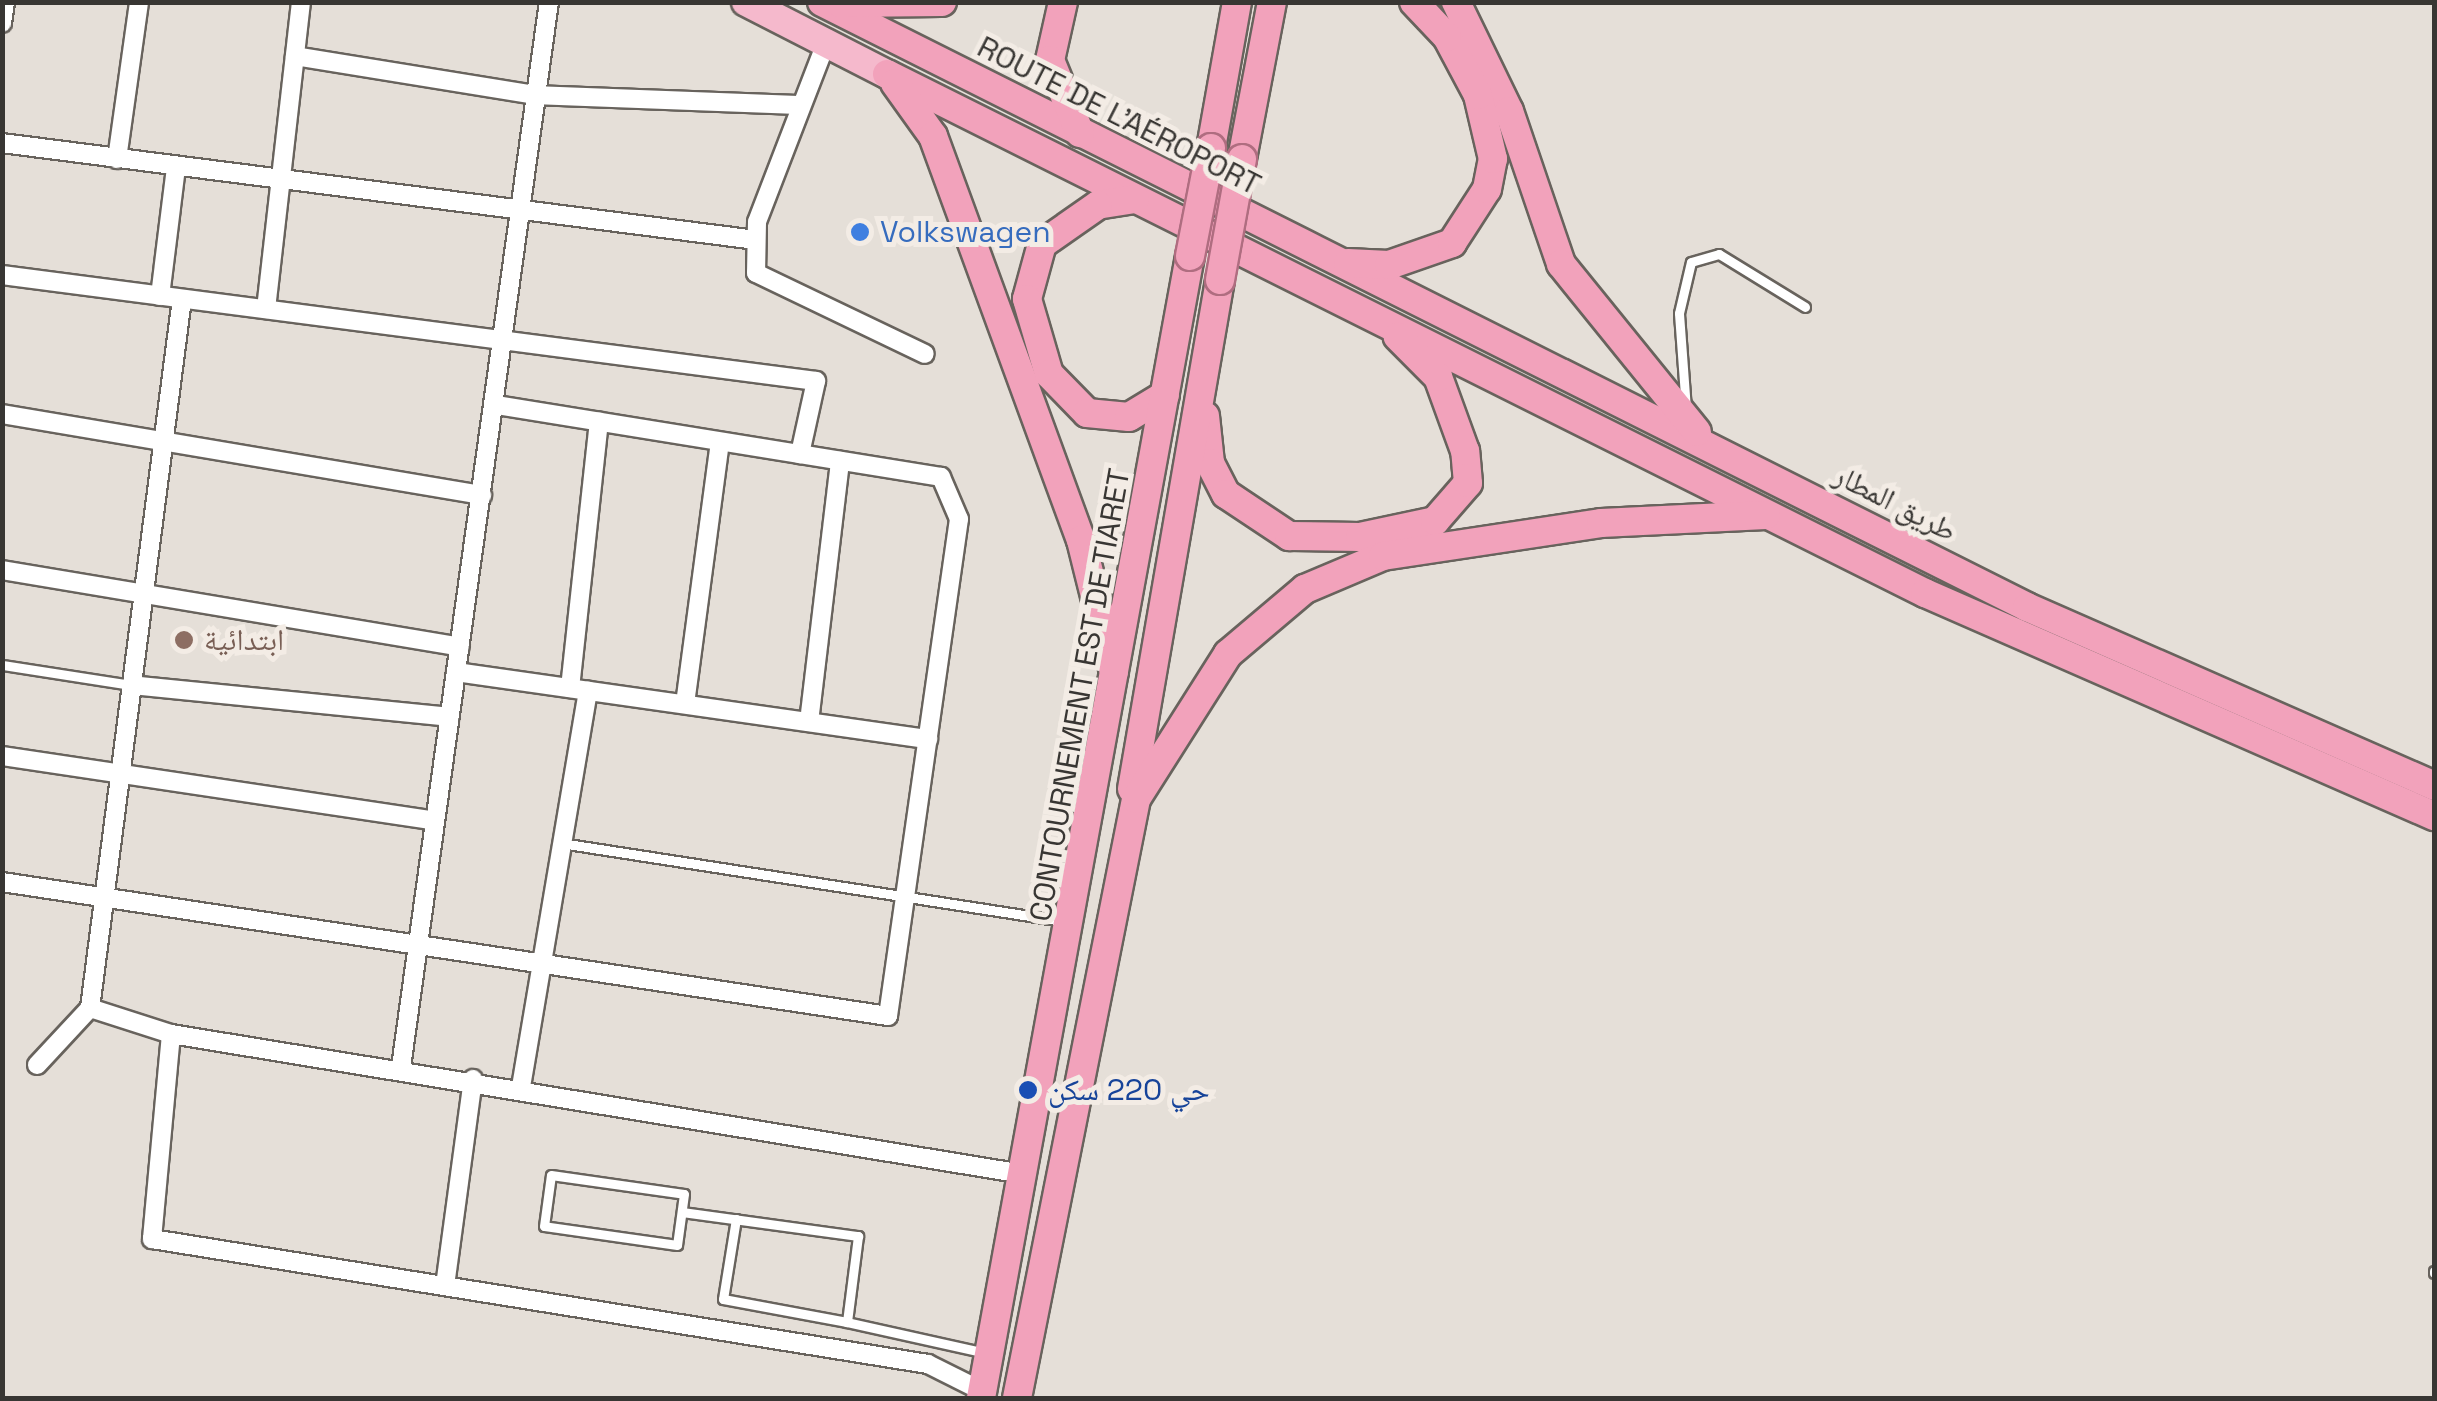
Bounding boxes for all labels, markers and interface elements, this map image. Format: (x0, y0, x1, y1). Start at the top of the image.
street label: ROUTE DE L'AÉROPORT (971, 29, 1267, 203)
place label: Volkswagen (880, 214, 1051, 250)
marker: Volkswagen (849, 221, 871, 243)
street label: طريق المطار (1828, 457, 1962, 549)
street label: CONTOURNEMENT EST DE TIARET (1022, 465, 1138, 925)
place label: ابتدائية (204, 622, 284, 658)
marker: ابتدائية (173, 629, 195, 651)
place label: حي 220 سكن (1048, 1072, 1210, 1108)
marker: حي 220 سكن (1017, 1079, 1039, 1101)

